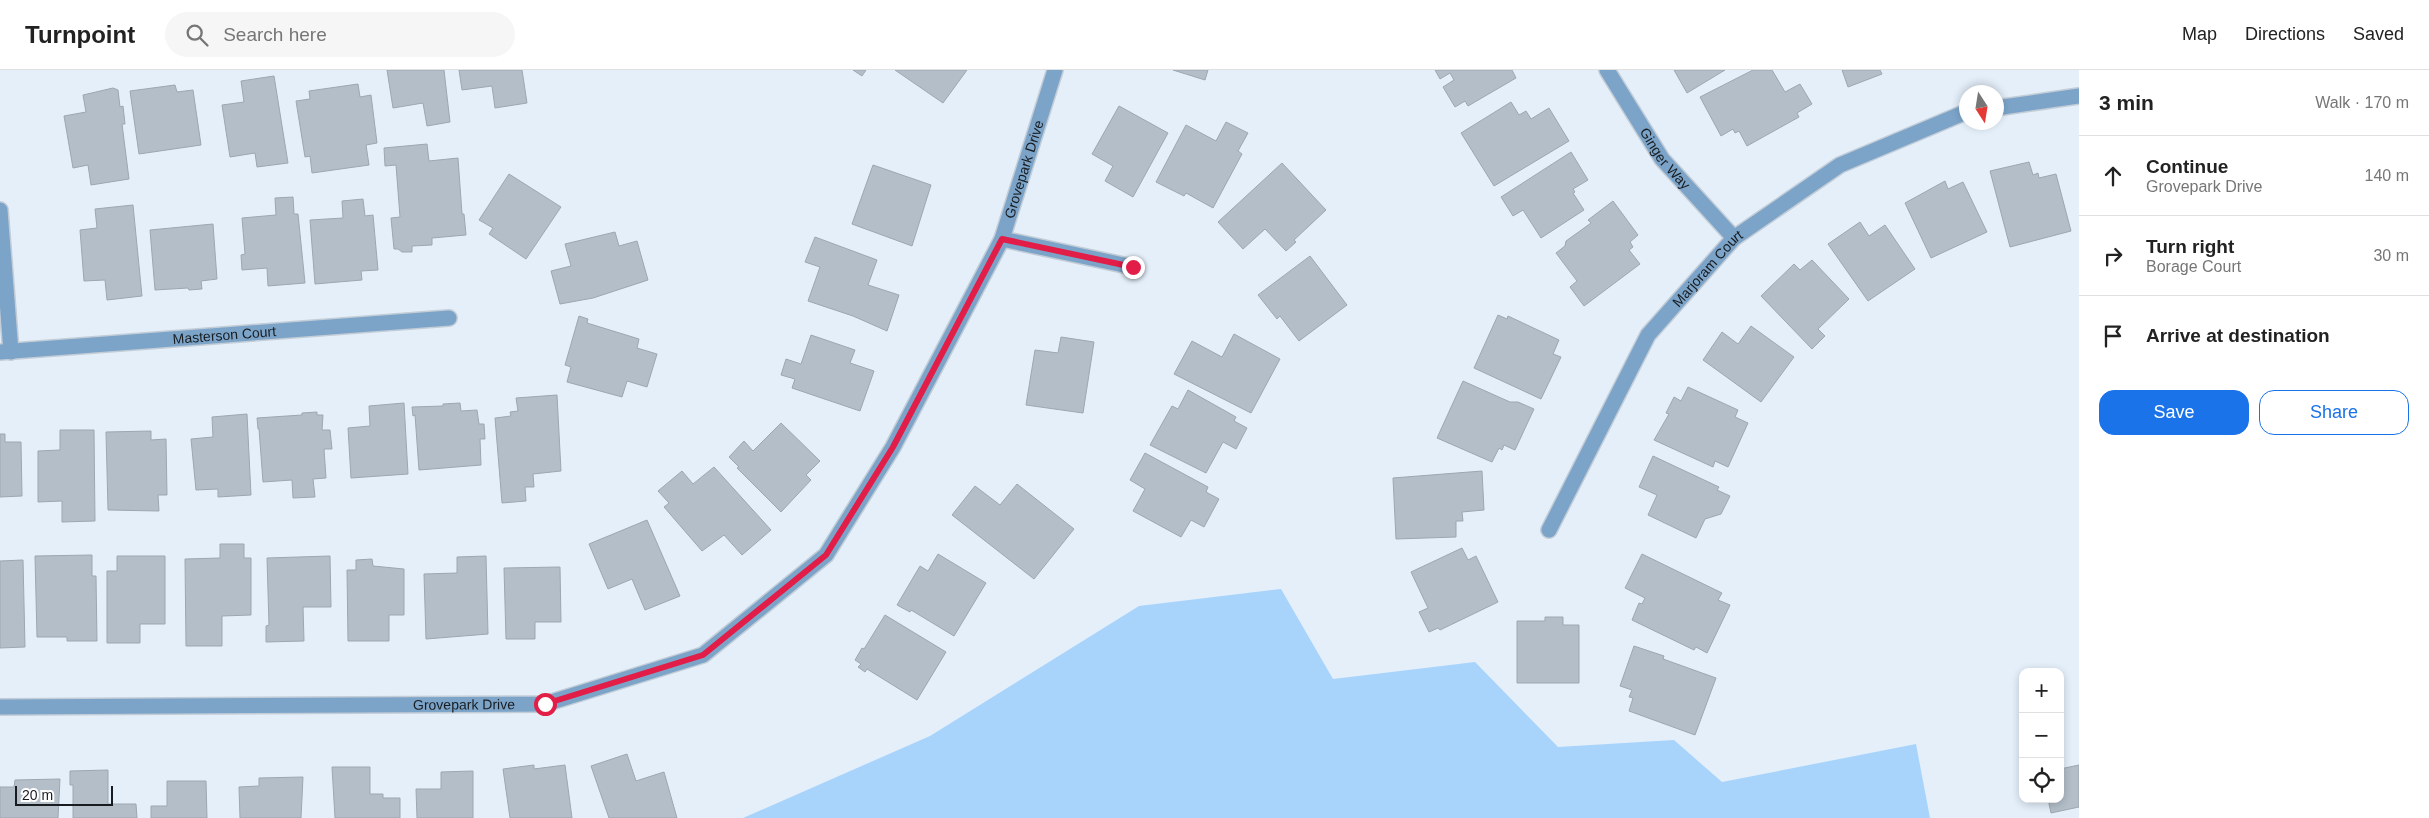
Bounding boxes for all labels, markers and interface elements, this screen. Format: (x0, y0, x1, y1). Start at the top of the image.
search box (165, 12, 515, 57)
text: Turnpoint (25, 21, 135, 48)
icon: search (183, 21, 211, 49)
text: Search here (223, 24, 327, 45)
text: Map (2182, 24, 2217, 44)
text: Directions (2245, 24, 2325, 44)
text: Saved (2353, 24, 2404, 44)
north arrow (1959, 85, 2004, 130)
text: 3 min (2099, 91, 2154, 114)
text: Walk · 170 m (2315, 94, 2409, 111)
street label: Grovepark Drive (1001, 118, 1047, 220)
street label: Ginger Way (1637, 125, 1694, 193)
text: Continue (2146, 156, 2228, 177)
icon: ahead (2099, 162, 2127, 190)
text: 140 m (2365, 167, 2409, 184)
text: Grovepark Drive (2146, 178, 2262, 195)
street label: Marjoram Court (1669, 227, 1746, 310)
text: Turn right (2146, 236, 2234, 257)
icon: right (2099, 242, 2127, 270)
text: 30 m (2373, 247, 2409, 264)
route end (1122, 256, 1145, 279)
text: Borage Court (2146, 258, 2241, 275)
icon: arrive (2099, 322, 2127, 350)
street label: Masterson Court (172, 323, 277, 347)
text: Arrive at destination (2146, 325, 2330, 346)
button: Save (2099, 390, 2249, 435)
button: Share (2259, 390, 2409, 435)
map controls (2019, 668, 2064, 803)
button: + (2019, 668, 2064, 713)
route start (534, 693, 557, 716)
street label: Grovepark Drive (413, 696, 515, 713)
button: − (2019, 713, 2064, 758)
button: locate (2019, 758, 2064, 803)
scale bar (15, 783, 112, 806)
text: 20 m (22, 787, 53, 803)

